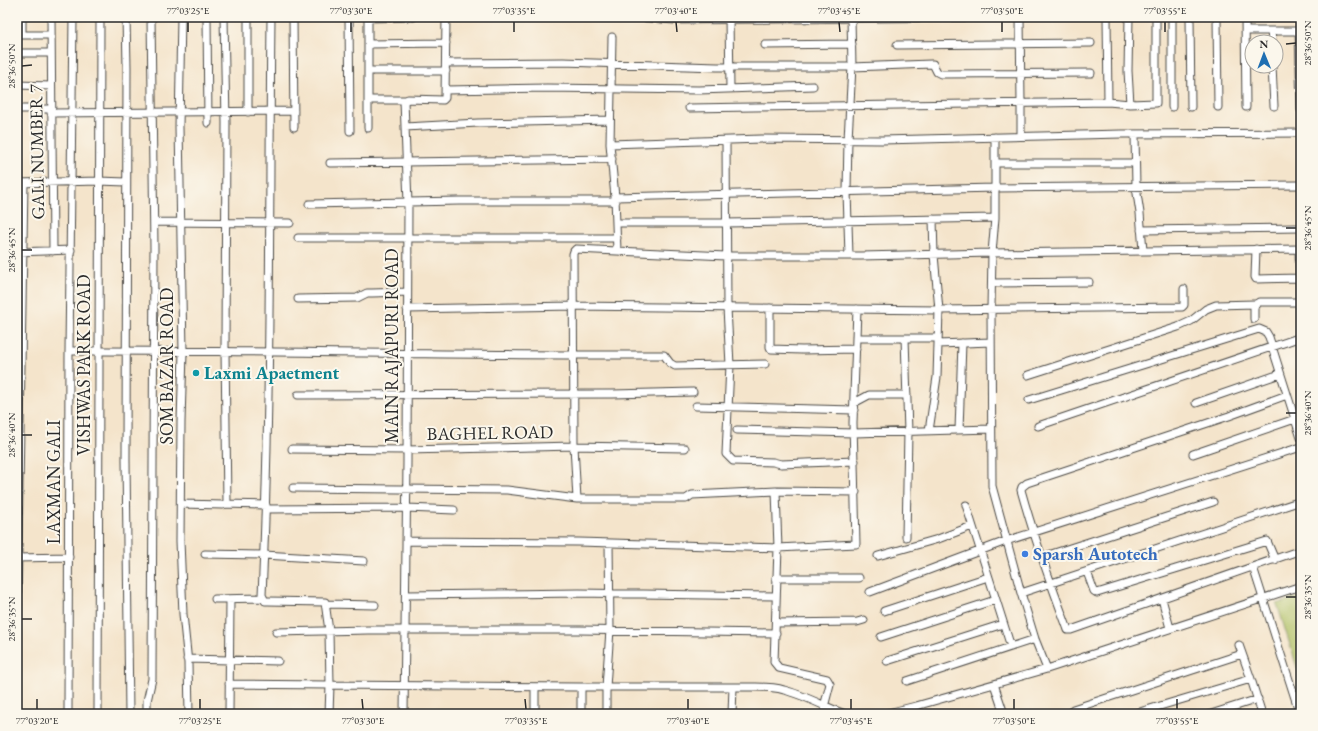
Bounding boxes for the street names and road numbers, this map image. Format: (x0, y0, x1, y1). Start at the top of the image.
street label: GALI NUMBER 7 (24, 84, 49, 220)
street label: MAIN RAJAPURI ROAD (380, 248, 403, 444)
street label: VISHWAS PARK ROAD (72, 274, 95, 456)
street label: SOM BAZAR ROAD (155, 288, 178, 444)
street label: LAXMAN GALI (42, 420, 65, 544)
street label: BAGHEL ROAD (427, 420, 553, 445)

